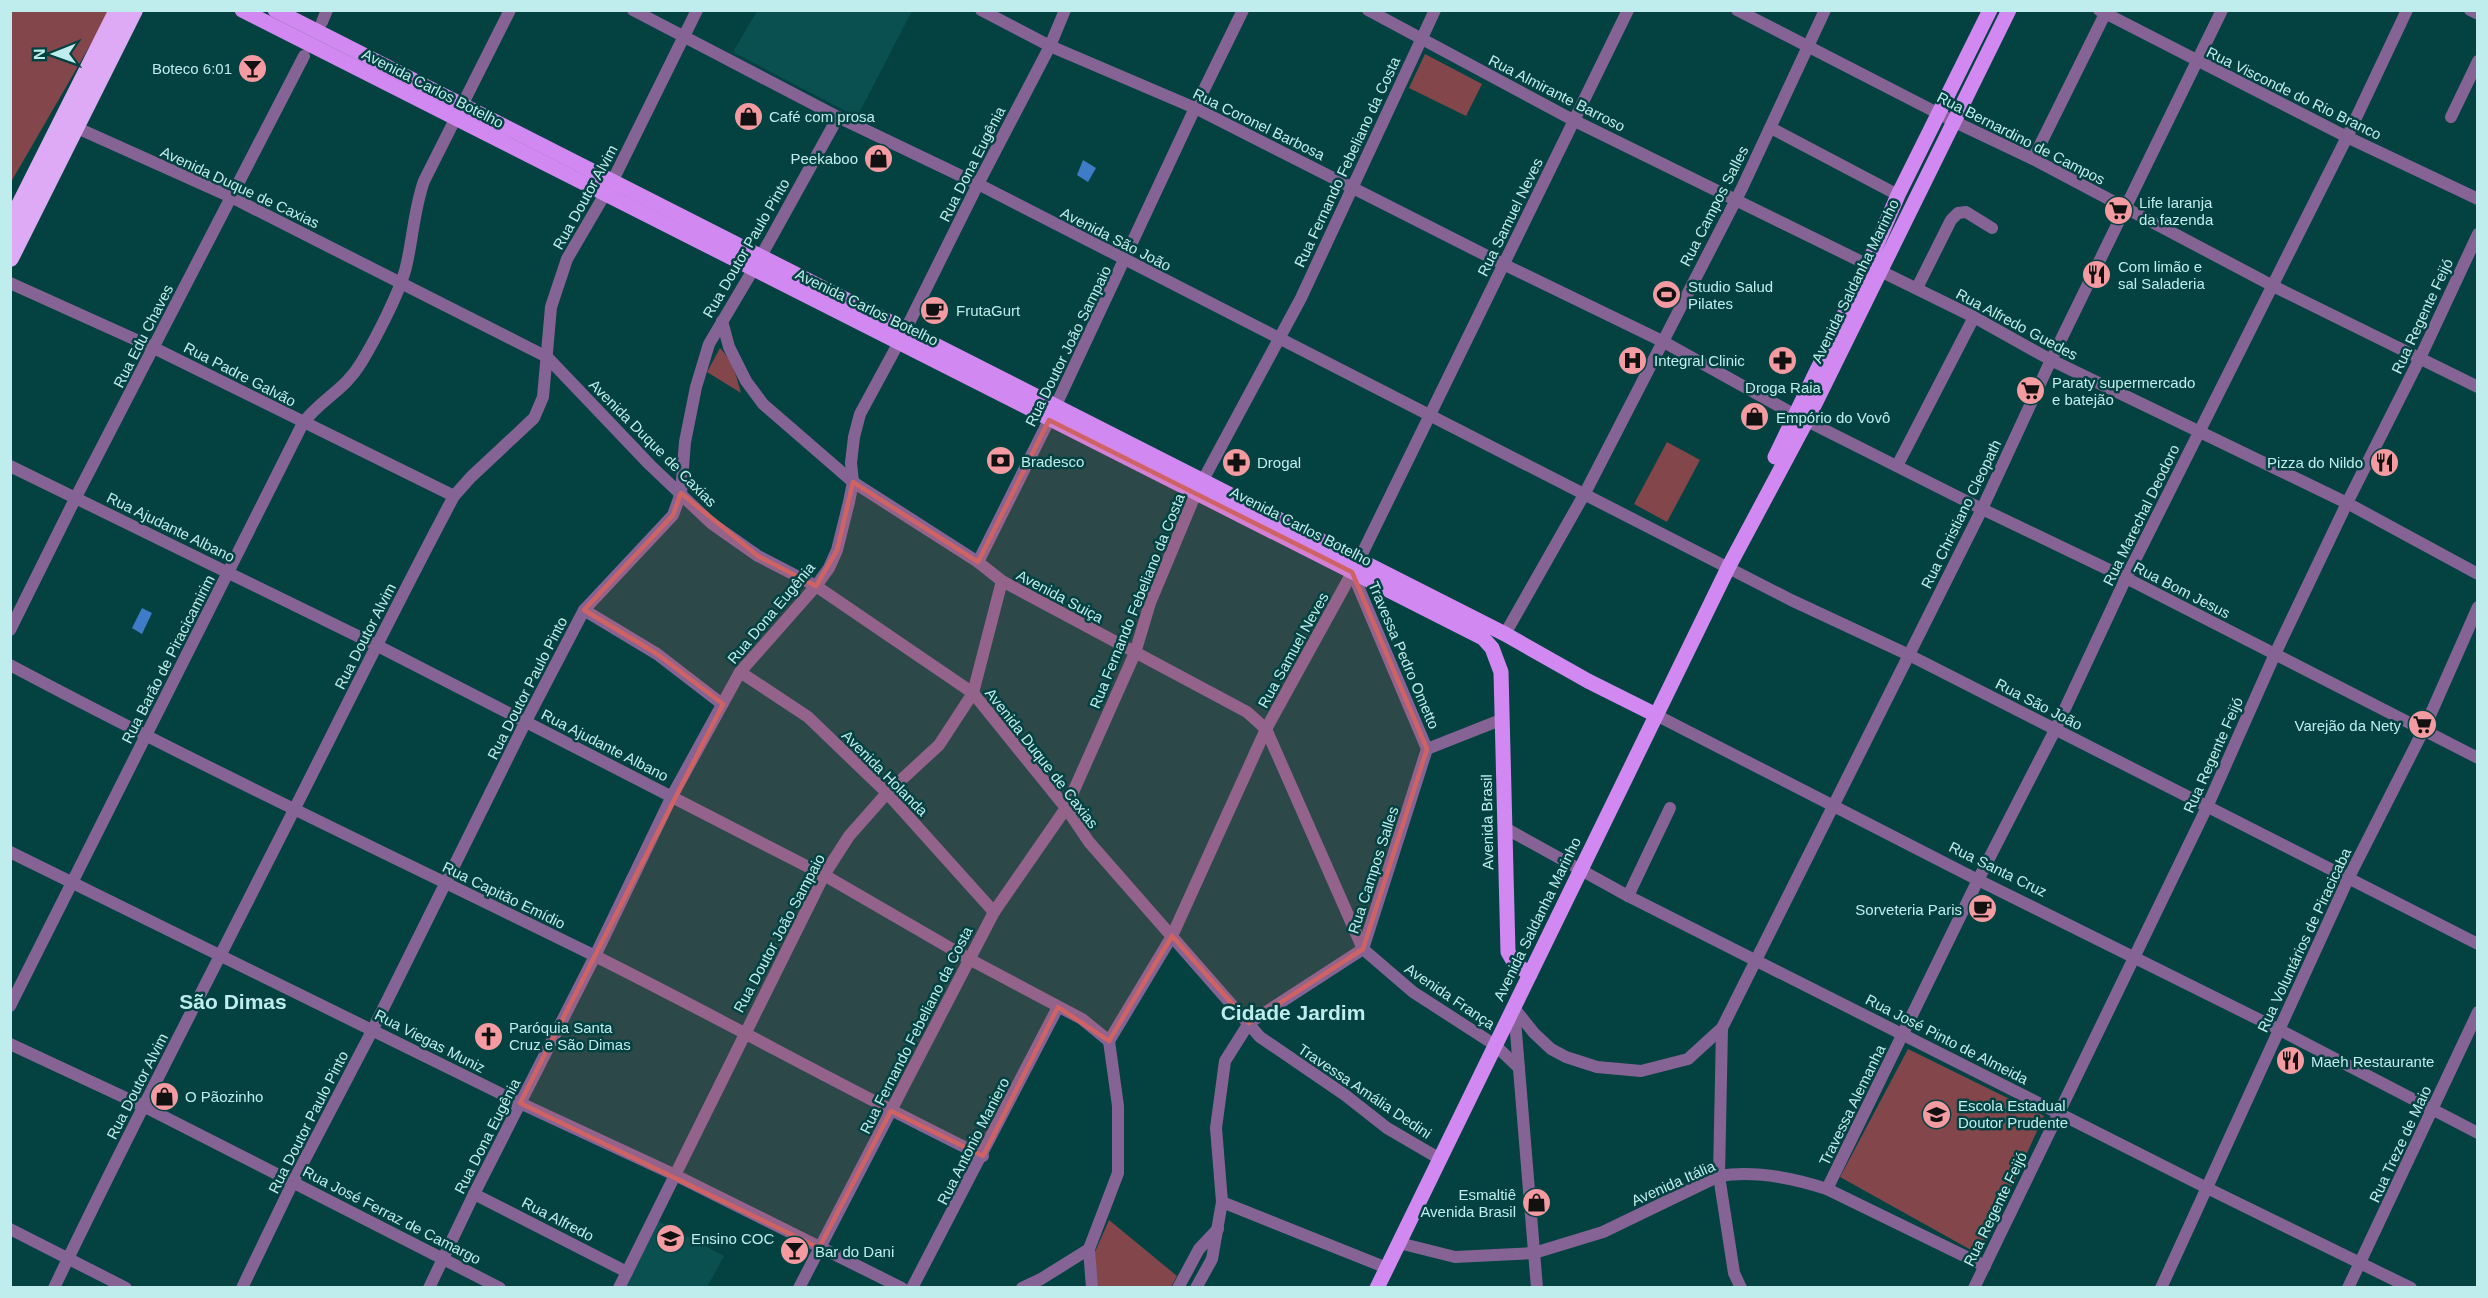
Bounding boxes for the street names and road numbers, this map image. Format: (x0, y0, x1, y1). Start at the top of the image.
street label: Rua Visconde do Rio Branco (2204, 43, 2384, 143)
street label: Avenida Carlos Botelho (359, 45, 507, 131)
street label: Rua Almirante Barroso (1486, 51, 1628, 135)
street label: Rua Fernando Febeliano da Costa (1291, 54, 1404, 270)
street label: Rua Coronel Barbosa (1190, 85, 1328, 164)
street label: Rua Bernardino de Campos (1934, 88, 2108, 188)
street label: Rua Dona Eugênia (936, 103, 1009, 224)
street label: Rua Doutor Alvim (549, 142, 621, 252)
street label: Avenida Duque de Caxias (158, 143, 322, 231)
street label: Rua Campos Salles (1676, 143, 1752, 269)
street label: Rua Samuel Neves (1474, 155, 1546, 279)
street label: Rua Doutor Paulo Pinto (699, 176, 793, 320)
street label: Avenida Saldanha Marinho (1808, 196, 1902, 366)
street label: Avenida São João (1058, 204, 1174, 274)
street label: Rua Regente Feijó (2388, 256, 2456, 376)
street label: Rua Doutor João Sampaio (1022, 263, 1114, 429)
street label: Avenida Carlos Botelho (793, 265, 941, 349)
street label: Rua Edu Chaves (110, 282, 176, 390)
street label: Rua Alfredo Guedes (1953, 285, 2081, 363)
street label: Rua Padre Galvão (181, 338, 299, 410)
street label: Avenida Duque de Caxias (586, 376, 720, 510)
street label: Rua Christiano Cleopath (1918, 437, 2004, 591)
street label: Rua Marechal Deodoro (2099, 442, 2183, 588)
street label: Avenida Carlos Botelho (1227, 483, 1375, 569)
street label: Rua Ajudante Albano (104, 489, 238, 565)
street label: Rua Fernando Febeliano da Costa (1086, 491, 1188, 711)
street label: Rua Dona Eugênia (724, 558, 819, 667)
street label: Rua Bom Jesus (2131, 558, 2233, 622)
street label: Avenida Suiça (1014, 566, 1107, 626)
street label: Rua Barão de Piracicamirim (118, 572, 218, 746)
street label: Travessa Pedro Ometto (1365, 579, 1443, 731)
street label: Rua Doutor Alvim (331, 580, 399, 692)
street label: Rua Samuel Neves (1254, 589, 1332, 711)
street label: Rua Doutor Paulo Pinto (484, 614, 570, 762)
street label: Rua São João (1993, 675, 2085, 733)
street label: Avenida Duque de Caxias (982, 685, 1102, 831)
street label: Rua Regente Feijó (2180, 694, 2246, 816)
street label: Rua Ajudante Albano (539, 706, 671, 784)
street label: Avenida Holanda (839, 727, 932, 820)
street label: Avenida Brasil (1478, 774, 1496, 870)
street label: Rua Campos Salles (1344, 804, 1402, 936)
street label: Avenida Saldanha Marinho (1490, 834, 1584, 1004)
street label: Rua Santa Cruz (1946, 838, 2050, 900)
street label: Rua Voluntários de Piracicaba (2254, 845, 2354, 1035)
street label: Rua Doutor João Sampaio (730, 851, 828, 1015)
street label: Rua Capitão Emídio (440, 858, 568, 932)
street label: Rua Fernando Febeliano da Costa (856, 923, 976, 1136)
street label: Avenida França (1402, 960, 1499, 1033)
street label: Rua José Pinto de Almeida (1863, 991, 2032, 1088)
street label: Rua Viegas Muniz (372, 1006, 488, 1076)
street label: Rua Doutor Alvim (103, 1030, 171, 1142)
street label: Travessa Amália Dedini (1295, 1040, 1435, 1142)
street label: Travessa Alemanha (1815, 1041, 1889, 1168)
street label: Rua Doutor Paulo Pinto (265, 1048, 351, 1196)
street label: Rua Dona Eugênia (451, 1075, 524, 1196)
street label: Rua Antonio Maniero (934, 1075, 1012, 1207)
street label: Rua Treze de Maio (2366, 1083, 2434, 1205)
street label: Rua Regente Feijó (1960, 1149, 2030, 1269)
street label: Avenida Itália (1629, 1157, 1718, 1209)
street label: Rua José Ferraz de Camargo (300, 1163, 484, 1267)
street label: Rua Alfredo (519, 1194, 597, 1244)

